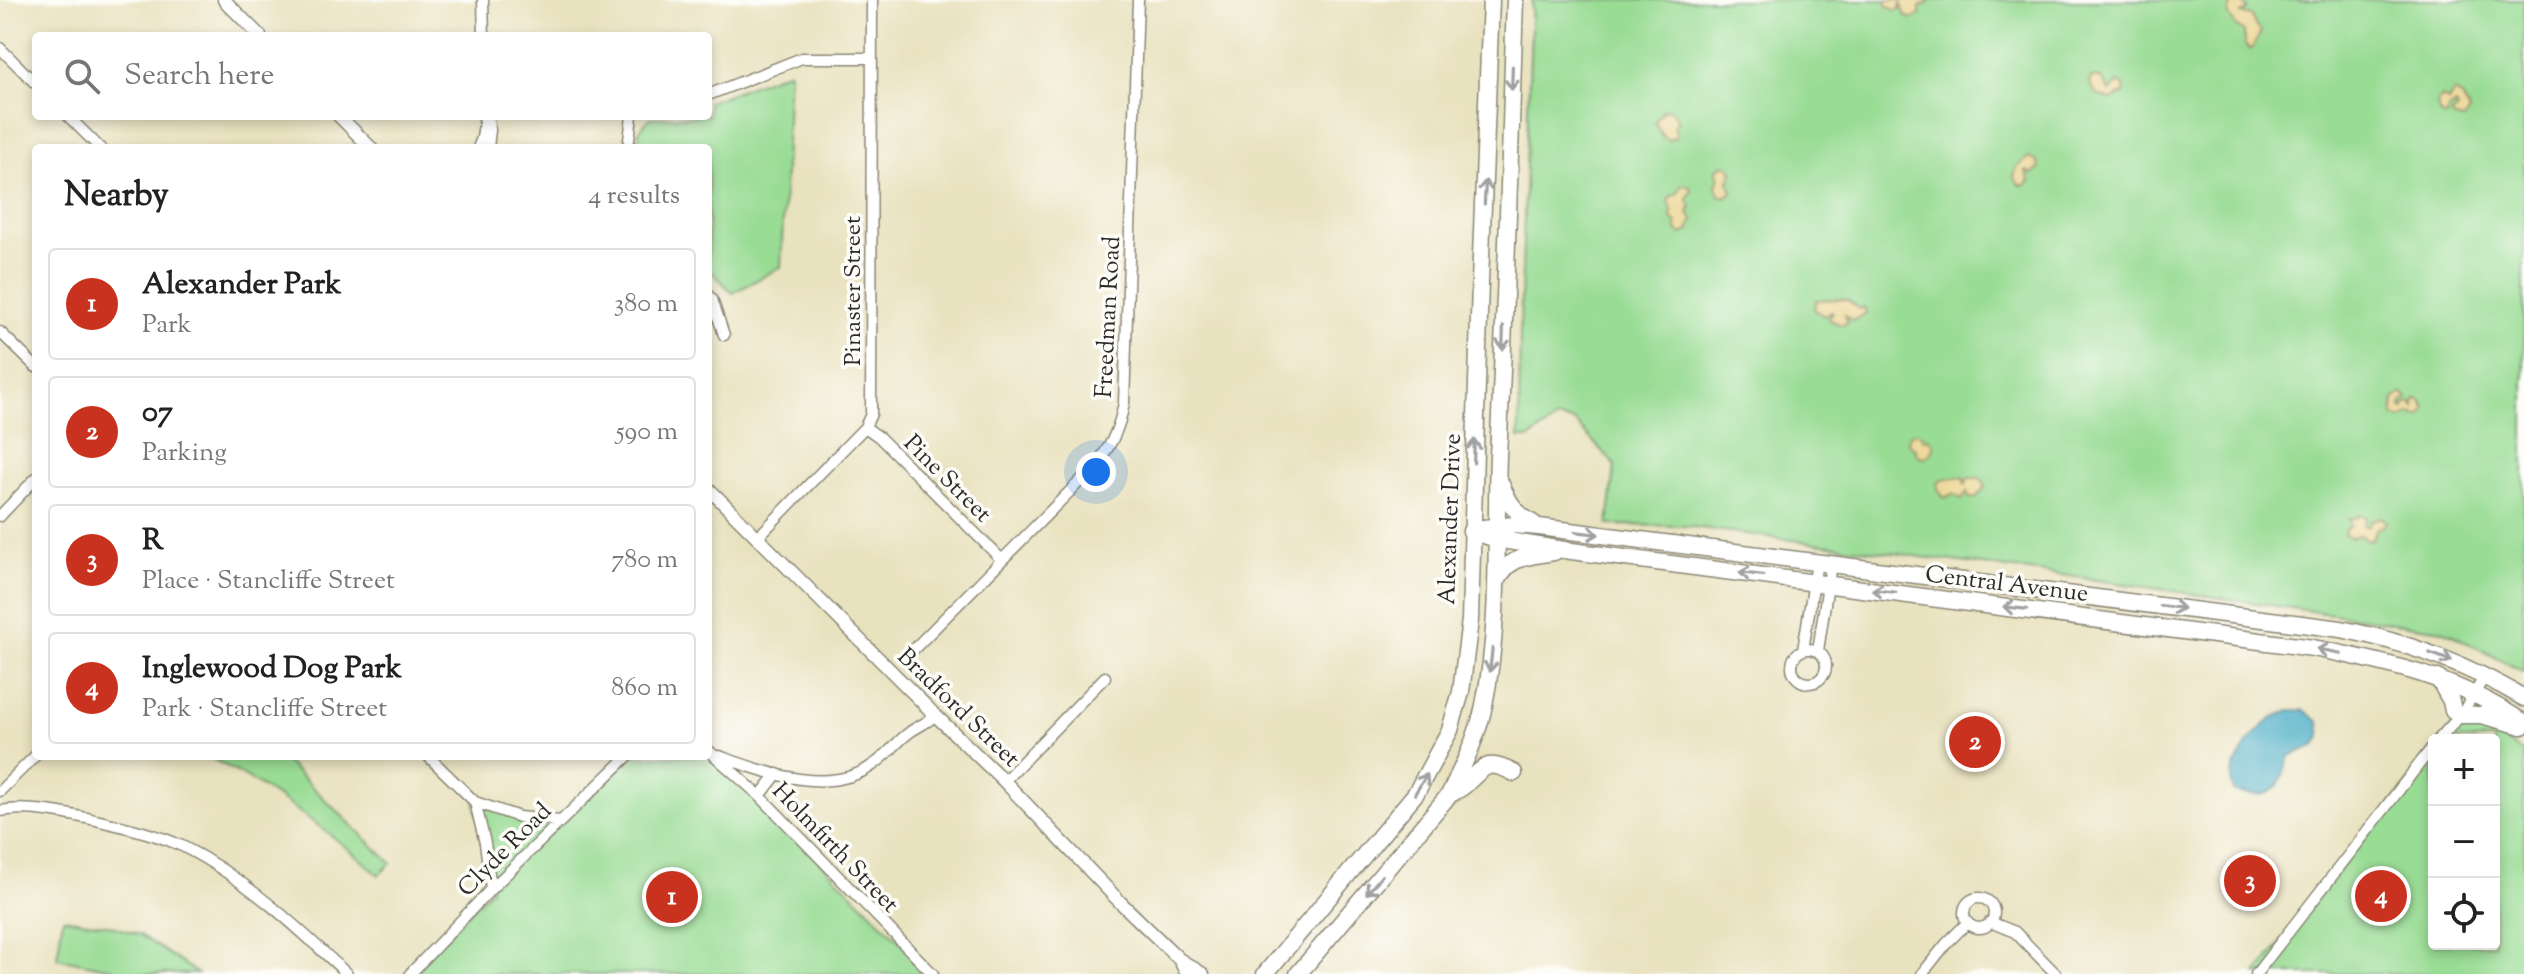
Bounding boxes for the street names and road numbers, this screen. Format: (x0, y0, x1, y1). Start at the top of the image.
street label: Pinaster Street (837, 216, 871, 366)
street label: Freedman Road (1088, 235, 1130, 399)
street label: Pine Street (895, 428, 998, 531)
street label: Alexander Drive (1431, 433, 1471, 605)
street label: Central Avenue (1923, 558, 2090, 612)
street label: Bradford Street (889, 641, 1027, 776)
street label: Holmfirth Street (763, 775, 906, 921)
street label: Clyde Road (451, 795, 560, 905)

